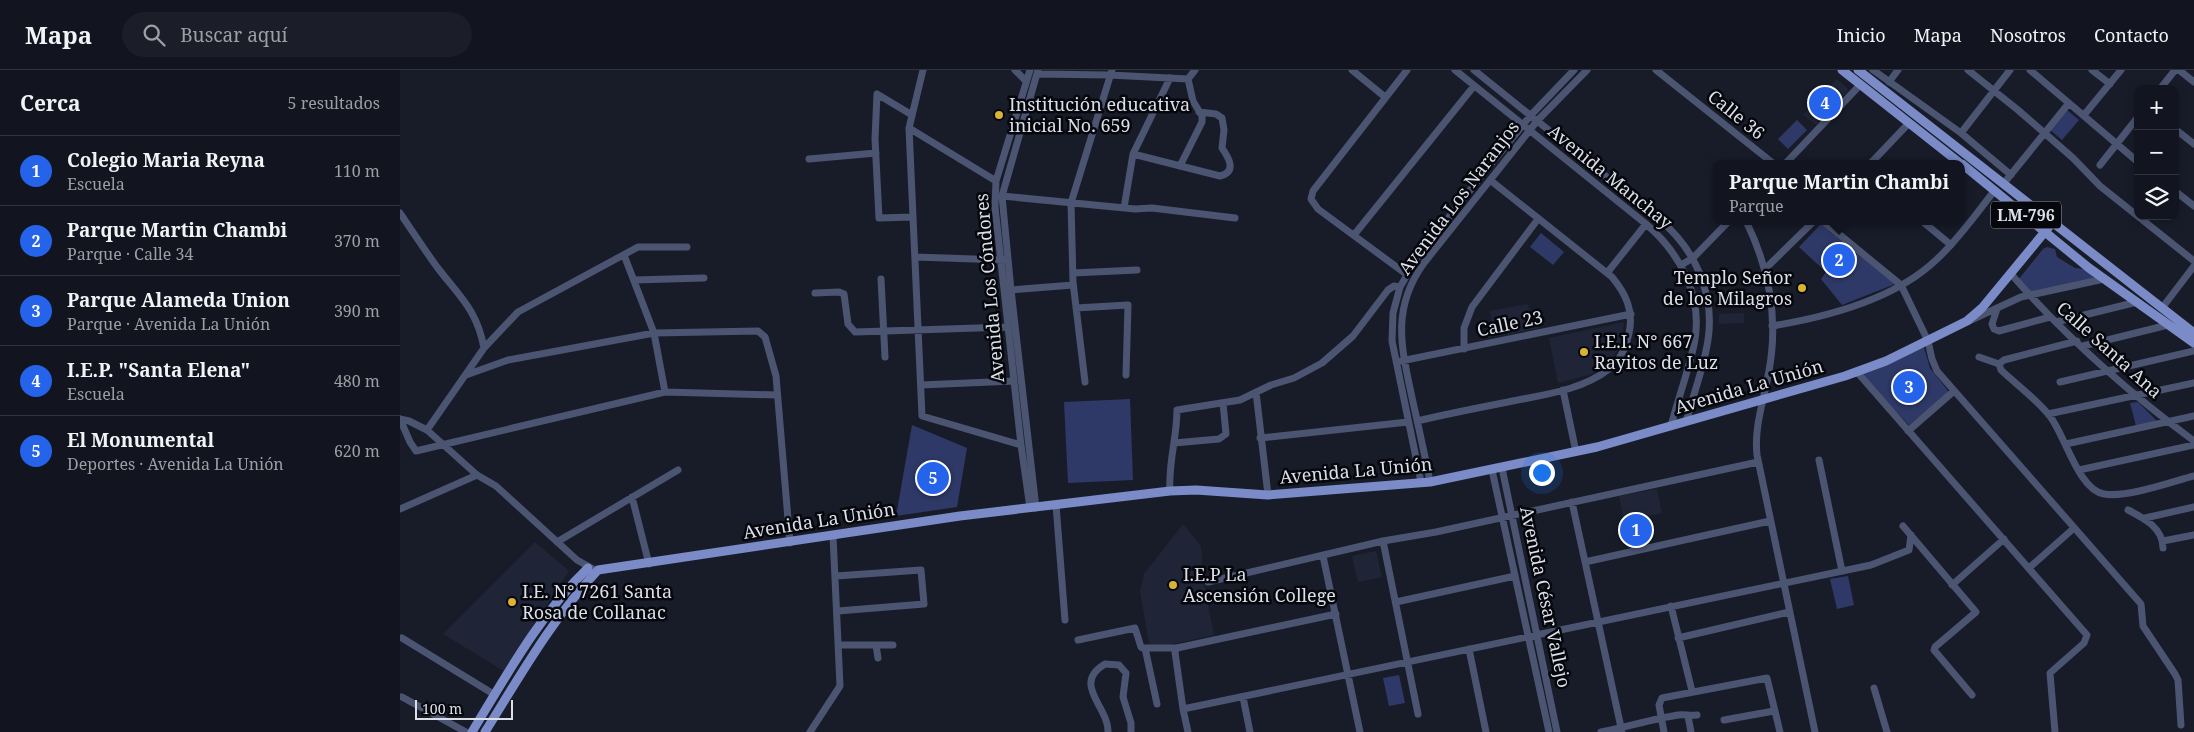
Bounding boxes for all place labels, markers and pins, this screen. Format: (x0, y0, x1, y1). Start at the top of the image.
pin: 4 (1809, 84, 1841, 122)
place label: Institución educativa inicial No. 659 (1009, 92, 1190, 137)
marker: Institución educativa inicial No. 659 (993, 109, 1005, 121)
pin: 2 (1823, 241, 1855, 279)
place label: Templo Señor de los Milagros (1663, 265, 1793, 310)
marker: Templo Señor de los Milagros (1796, 282, 1808, 294)
place label: I.E.I. N° 667 Rayitos de Luz (1594, 329, 1718, 374)
marker: I.E.I. N° 667 Rayitos de Luz (1578, 346, 1590, 358)
pin: 3 (1893, 368, 1925, 406)
pin: 5 (917, 459, 949, 497)
pin: 1 (1620, 511, 1652, 549)
place label: I.E.P La Ascensión College (1183, 562, 1336, 607)
place label: I.E. N° 7261 Santa Rosa de Collanac (522, 579, 672, 624)
marker: I.E.P La Ascensión College (1167, 579, 1179, 591)
marker: I.E. N° 7261 Santa Rosa de Collanac (506, 596, 518, 608)

